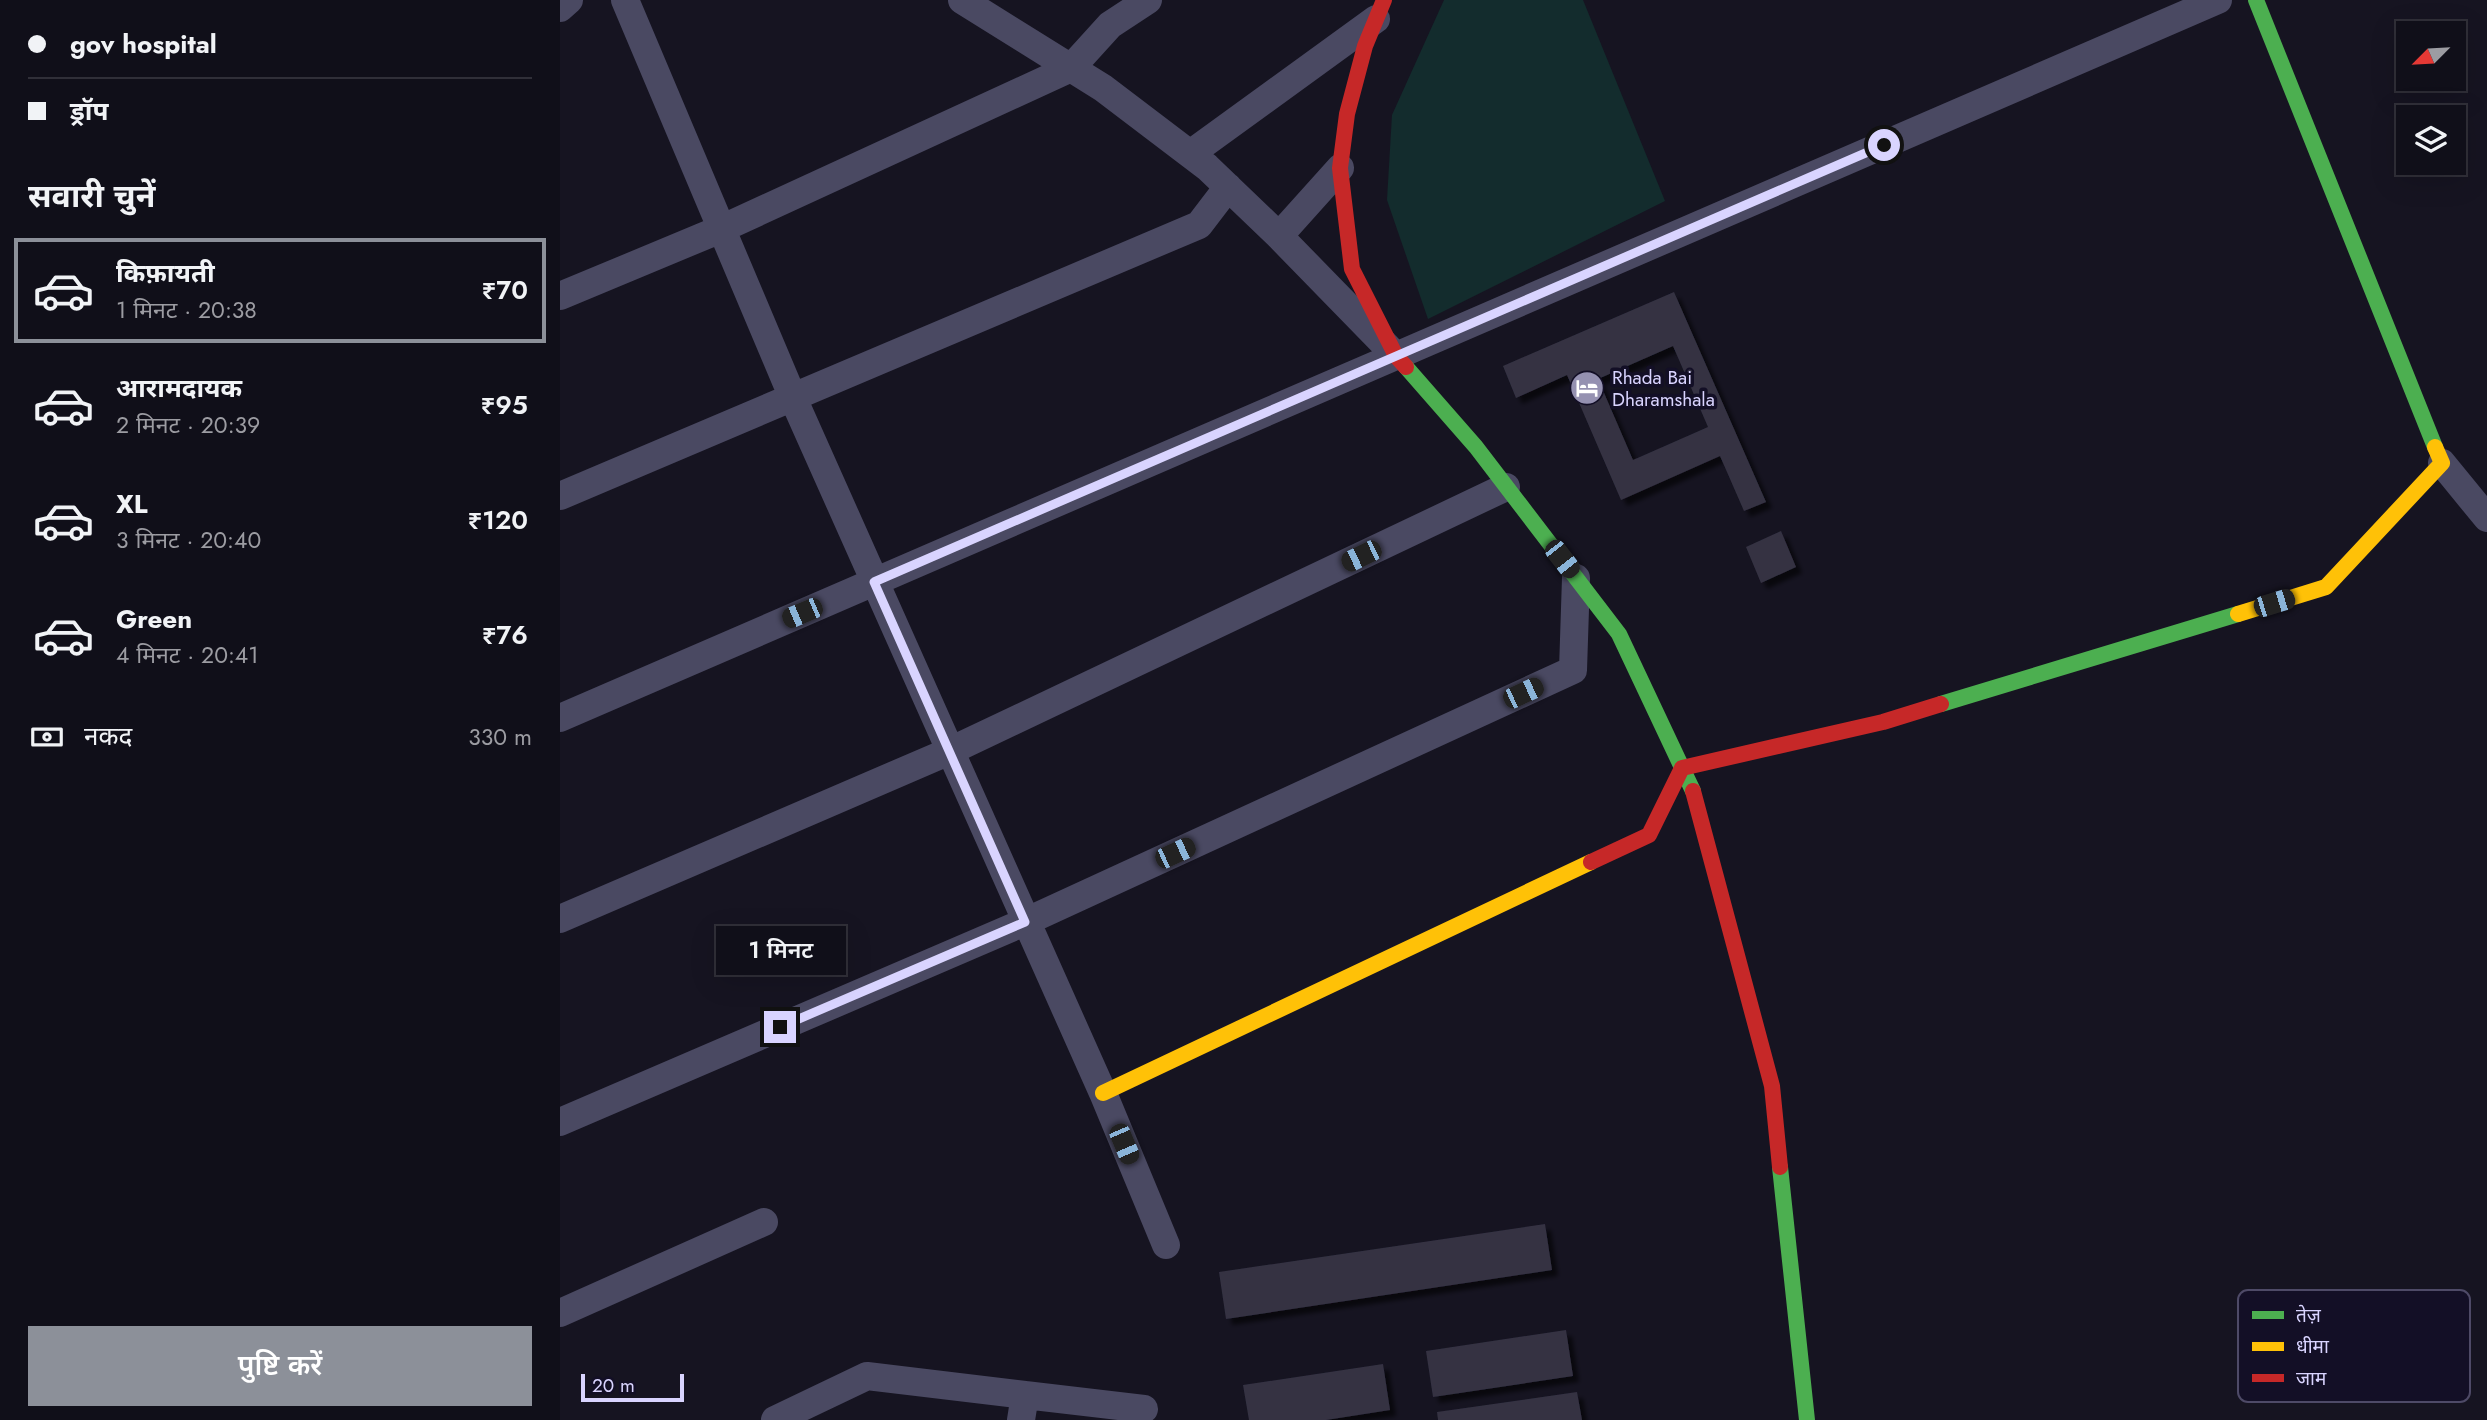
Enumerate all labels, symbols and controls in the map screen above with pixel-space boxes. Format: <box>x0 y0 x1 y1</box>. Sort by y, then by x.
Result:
north arrow <box>2396 21 2466 91</box>
map controls <box>2396 21 2466 175</box>
text: gov hospital <box>70 25 217 63</box>
text: ड्रॉप <box>70 92 108 130</box>
button: layers <box>2396 105 2466 175</box>
route start <box>1868 129 1900 161</box>
text: सवारी चुनें <box>28 173 155 219</box>
text: किफ़ायती <box>116 254 215 292</box>
icon: car <box>32 259 95 322</box>
text: ₹70 <box>482 271 528 309</box>
text: 1 मिनट · 20:38 <box>116 293 257 327</box>
place label: Rhada Bai Dharamshala <box>1612 364 1715 413</box>
text: आरामदायक <box>116 369 242 407</box>
hotel icon: Rhada Bai Dharamshala <box>1568 369 1606 407</box>
icon: car <box>32 374 95 437</box>
text: ₹95 <box>481 386 528 424</box>
text: 2 मिनट · 20:39 <box>116 408 260 442</box>
text: XL <box>116 485 148 523</box>
icon: car <box>32 489 95 552</box>
text: ₹120 <box>467 501 528 539</box>
text: 3 मिनट · 20:40 <box>116 523 261 557</box>
car <box>1541 536 1584 582</box>
car <box>1338 537 1385 575</box>
car <box>2251 587 2298 619</box>
car <box>779 595 826 631</box>
text: Green <box>116 600 192 638</box>
icon: car <box>32 604 95 667</box>
text: ₹76 <box>482 616 528 654</box>
text: 4 मिनट · 20:41 <box>116 638 259 672</box>
car <box>1500 675 1547 711</box>
text: नकद <box>84 717 132 755</box>
icon: cash <box>28 718 66 756</box>
text: 330 m <box>468 720 532 754</box>
car <box>1152 835 1199 871</box>
callout: 1 मिनट <box>715 926 845 974</box>
text: 1 मिनट <box>749 933 813 967</box>
route end <box>764 1011 796 1043</box>
car <box>1107 1121 1142 1167</box>
legend <box>2238 1290 2470 1402</box>
text: तेज़ <box>2296 1302 2322 1329</box>
button: पुष्टि करें <box>28 1326 532 1406</box>
text: धीमा <box>2296 1333 2330 1360</box>
text: जाम <box>2296 1365 2327 1392</box>
scale bar <box>581 1371 684 1403</box>
text: 20 m <box>592 1372 635 1399</box>

